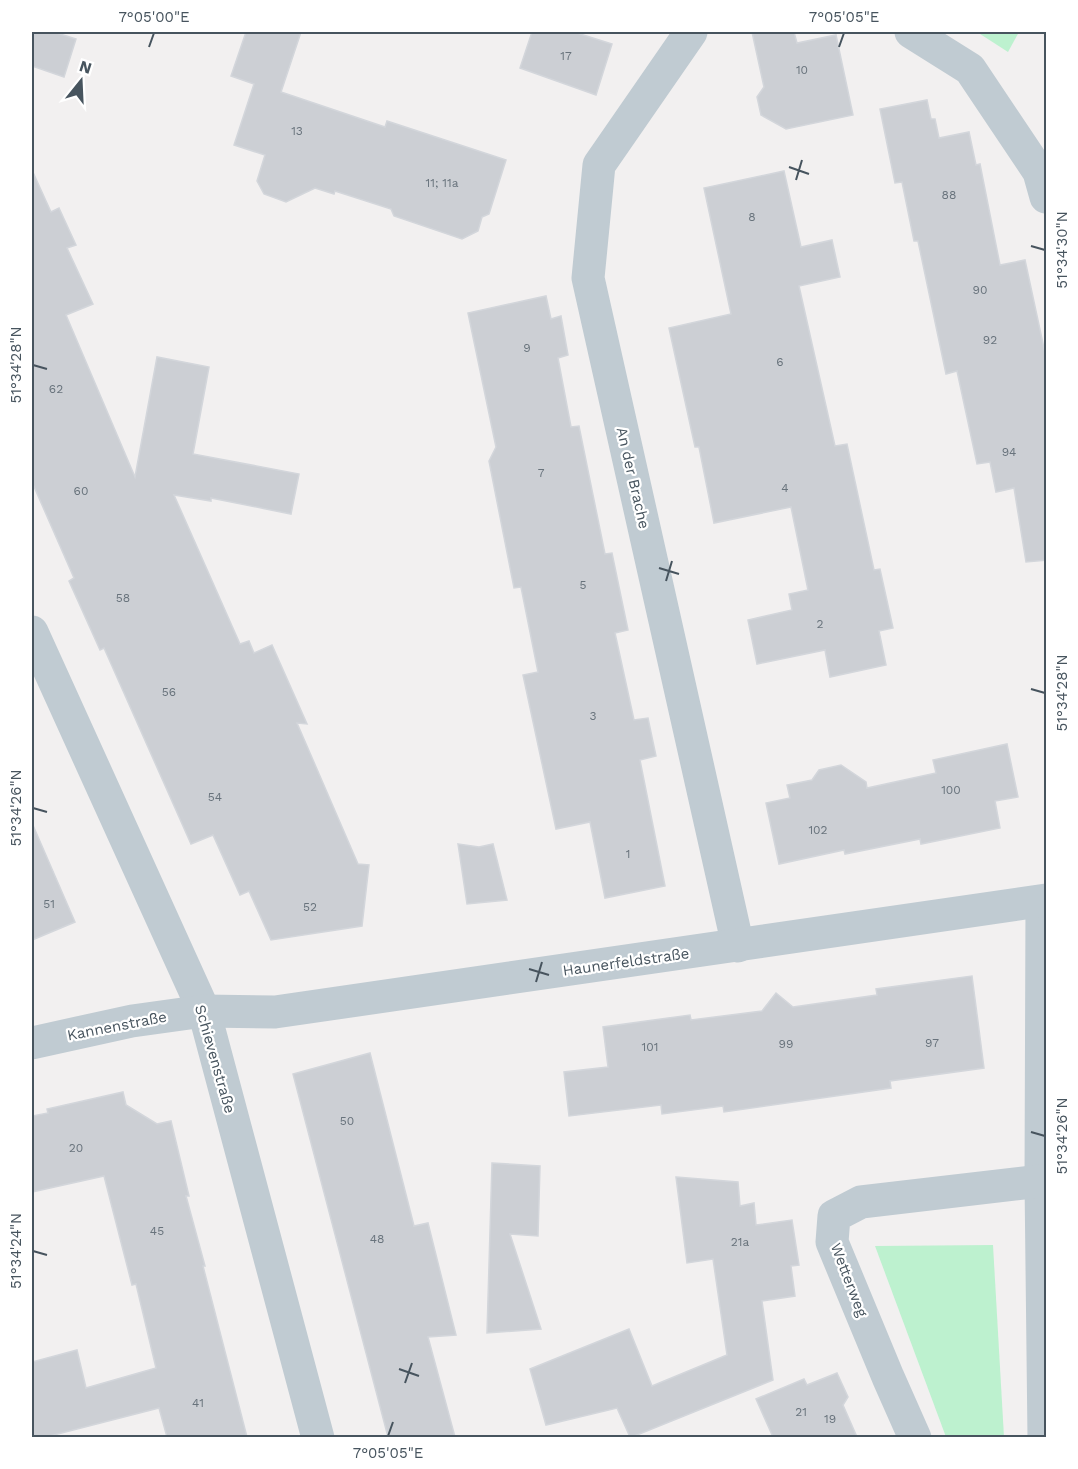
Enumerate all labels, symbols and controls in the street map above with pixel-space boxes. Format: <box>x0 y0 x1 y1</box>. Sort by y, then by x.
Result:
text: 7°05'00"E <box>118 8 190 26</box>
text: 7°05'05"E <box>809 8 879 26</box>
house number: 17 <box>560 49 572 63</box>
north arrow <box>51 51 111 111</box>
text: N <box>77 56 94 78</box>
house number: 10 <box>796 63 808 77</box>
house number: 13 <box>291 124 303 138</box>
house number: 11; 11a <box>426 176 459 190</box>
house number: 88 <box>942 188 956 202</box>
house number: 8 <box>748 210 756 224</box>
text: 51°34'30"N <box>1053 211 1071 289</box>
house number: 90 <box>973 283 987 297</box>
text: 51°34'28"N <box>7 326 25 404</box>
house number: 92 <box>983 333 997 347</box>
house number: 9 <box>523 341 531 355</box>
house number: 6 <box>776 355 784 369</box>
house number: 62 <box>49 382 63 396</box>
street label: An der Brache <box>613 425 653 531</box>
house number: 94 <box>1002 445 1016 459</box>
house number: 7 <box>538 466 545 480</box>
house number: 4 <box>781 481 789 495</box>
house number: 60 <box>74 484 88 498</box>
house number: 5 <box>580 578 587 592</box>
house number: 58 <box>116 591 130 605</box>
house number: 2 <box>817 617 824 631</box>
text: 51°34'28"N <box>1053 654 1071 732</box>
house number: 56 <box>162 685 176 699</box>
house number: 3 <box>590 709 597 723</box>
text: 51°34'26"N <box>7 769 25 847</box>
house number: 100 <box>941 783 961 797</box>
house number: 54 <box>208 790 222 804</box>
house number: 102 <box>808 823 828 837</box>
house number: 1 <box>626 847 630 861</box>
house number: 51 <box>43 897 55 911</box>
house number: 52 <box>303 900 317 914</box>
street label: Haunerfeldstraße <box>562 944 690 980</box>
street label: Schievenstraße <box>191 1003 239 1115</box>
street label: Kannenstraße <box>66 1008 168 1044</box>
house number: 97 <box>925 1036 939 1050</box>
house number: 99 <box>779 1037 793 1051</box>
house number: 101 <box>642 1040 658 1054</box>
text: 51°34'26"N <box>1053 1097 1071 1175</box>
house number: 50 <box>340 1114 354 1128</box>
house number: 20 <box>69 1141 83 1155</box>
text: 51°34'24"N <box>7 1213 25 1289</box>
house number: 45 <box>150 1224 164 1238</box>
house number: 48 <box>370 1232 384 1246</box>
house number: 21a <box>731 1235 749 1249</box>
street label: Wetterweg <box>827 1241 871 1319</box>
house number: 41 <box>192 1396 204 1410</box>
house number: 21 <box>795 1405 807 1419</box>
house number: 19 <box>824 1412 836 1426</box>
text: 7°05'05"E <box>353 1444 423 1462</box>

